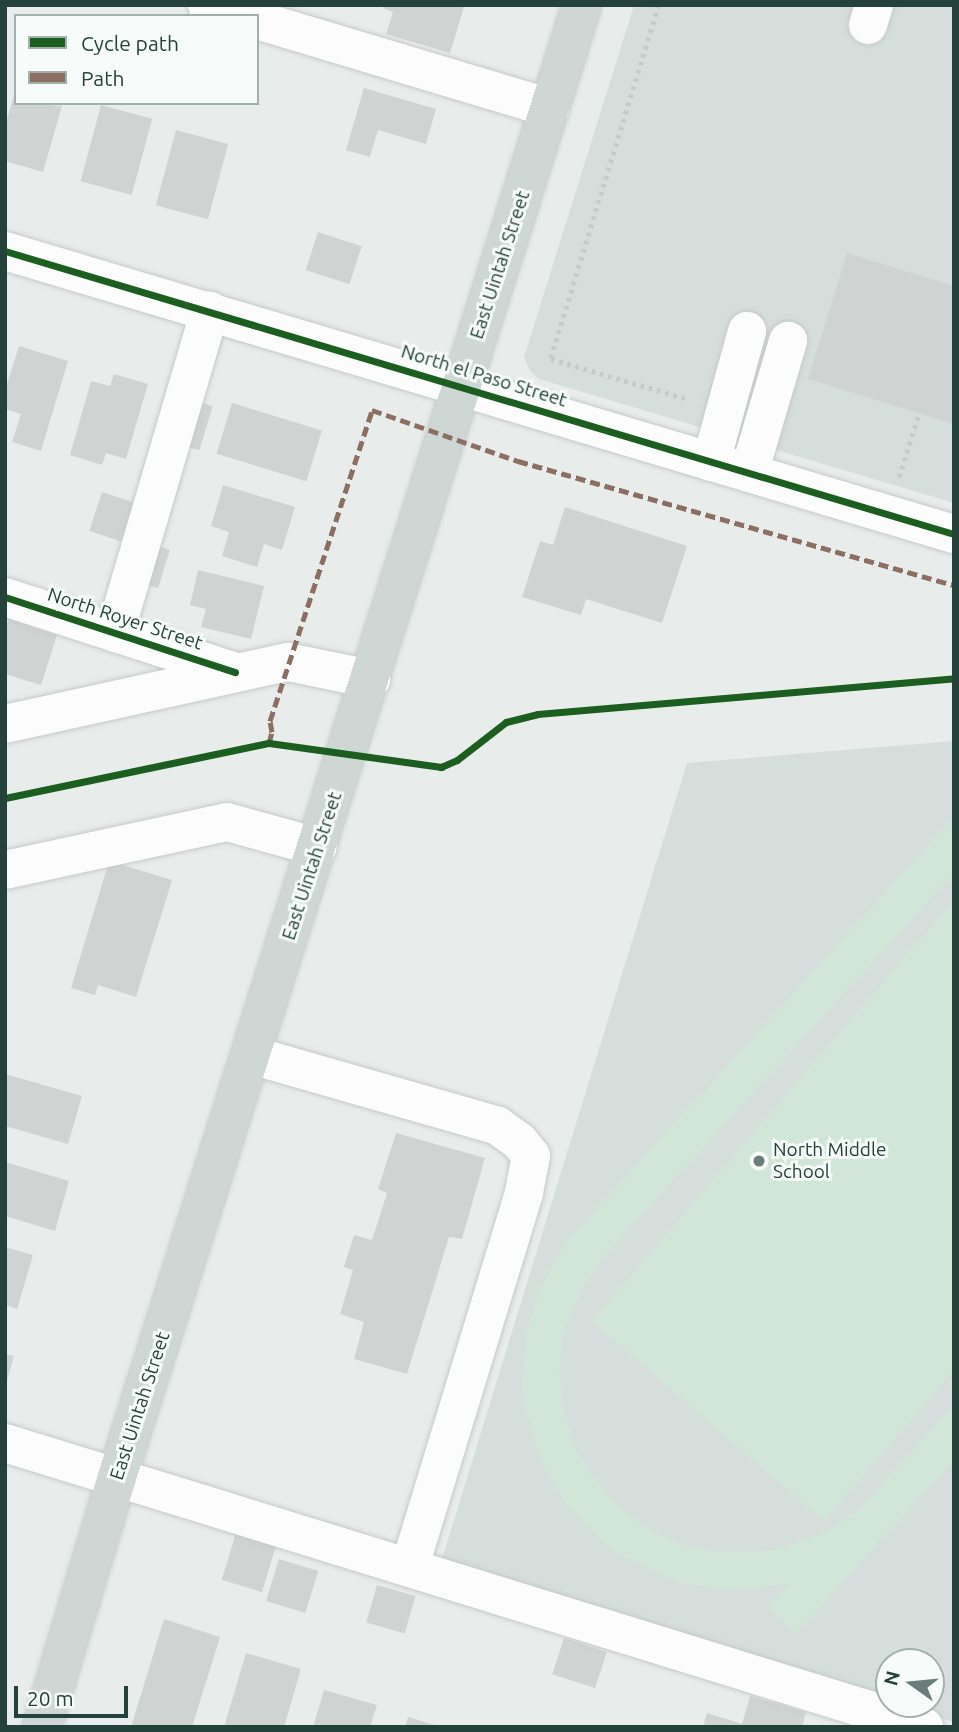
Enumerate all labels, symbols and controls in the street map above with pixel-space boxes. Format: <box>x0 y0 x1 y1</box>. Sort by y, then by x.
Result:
legend <box>14 14 259 105</box>
text: Cycle path <box>81 31 179 55</box>
text: Path <box>81 66 124 90</box>
street label: East Uintah Street <box>465 188 535 342</box>
street label: North el Paso Street <box>398 340 570 412</box>
street label: North Royer Street <box>45 583 205 655</box>
street label: East Uintah Street <box>277 789 347 943</box>
place label: North Middle School <box>773 1139 886 1183</box>
marker: North Middle School <box>751 1153 767 1169</box>
street label: East Uintah Street <box>105 1329 175 1483</box>
north arrow <box>875 1648 945 1718</box>
text: N <box>879 1668 904 1688</box>
scale bar <box>18 1672 131 1716</box>
text: 20 m <box>27 1686 74 1710</box>

